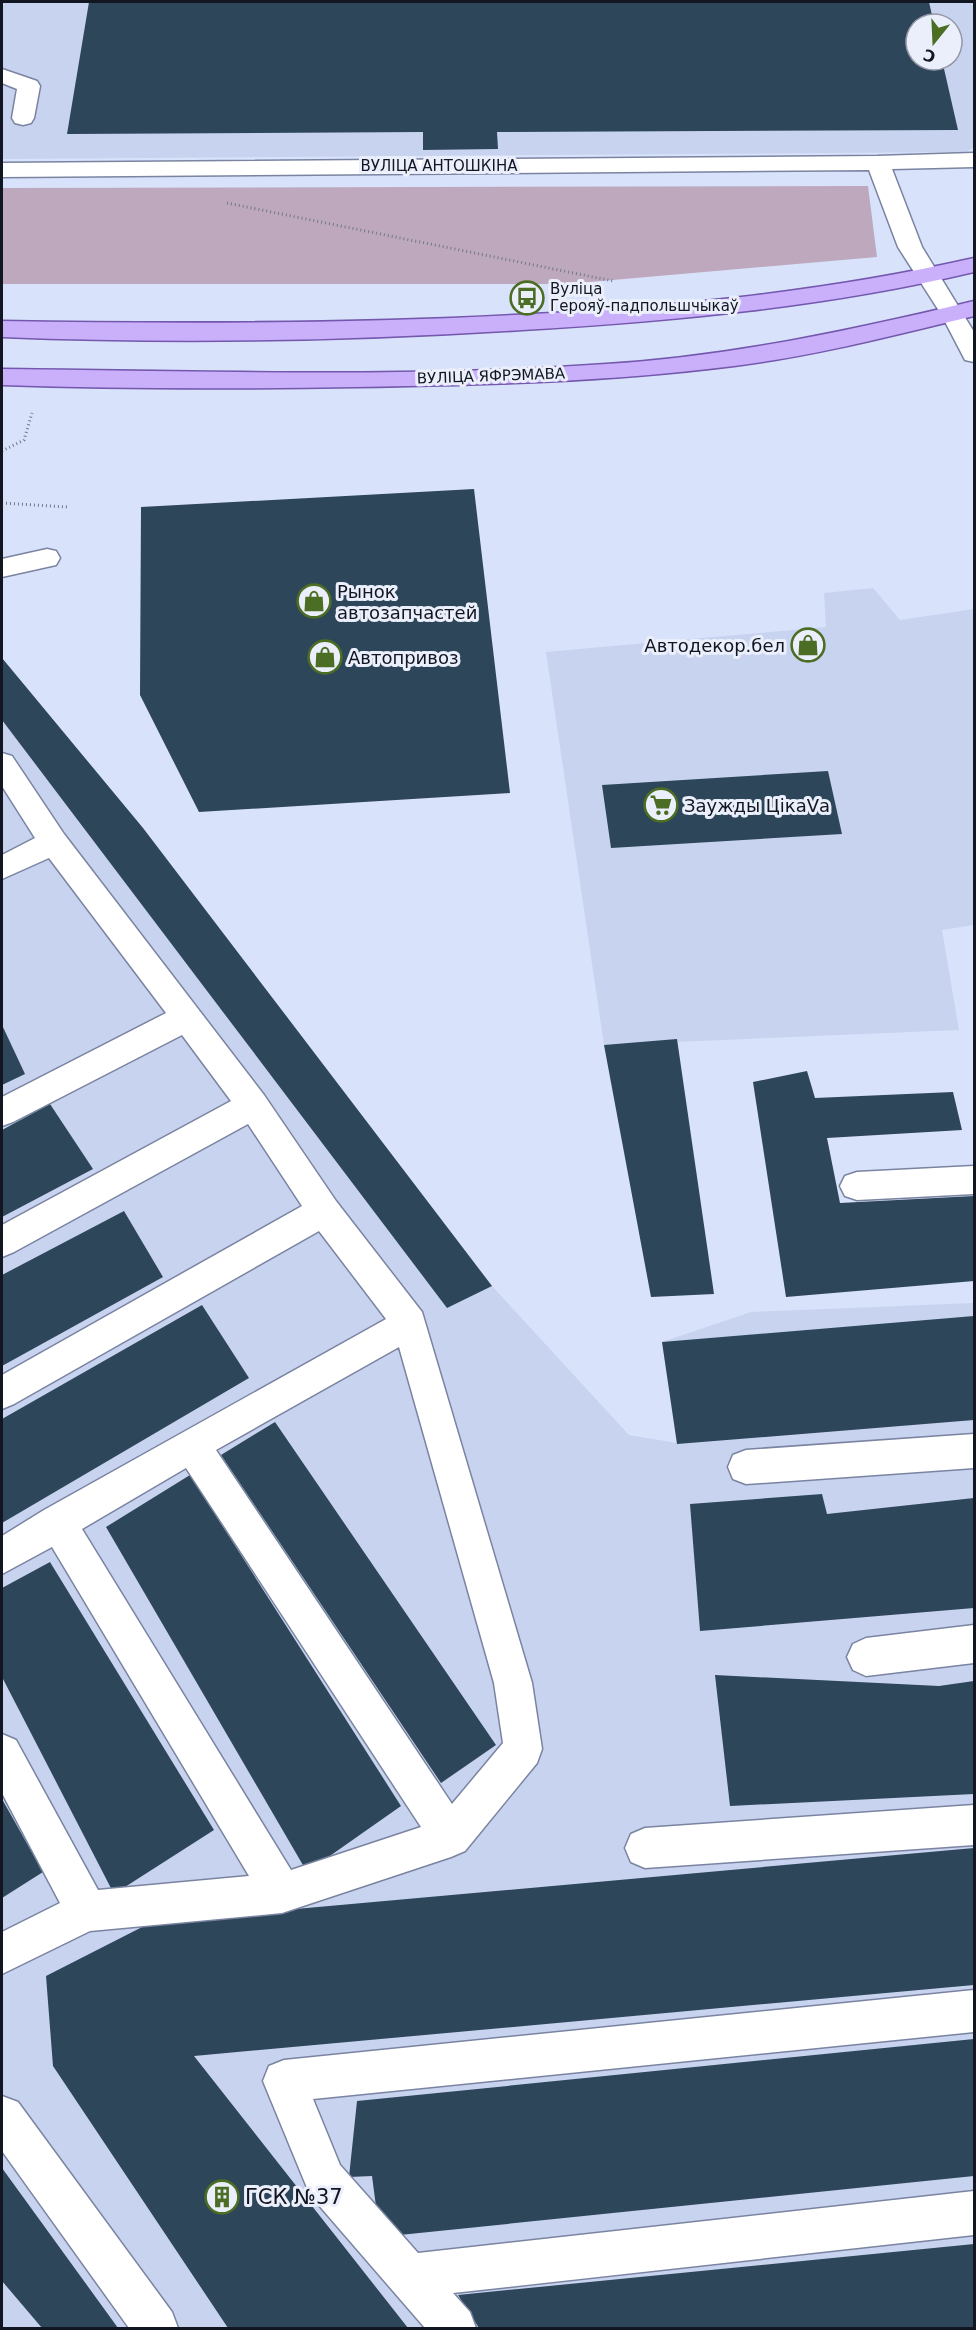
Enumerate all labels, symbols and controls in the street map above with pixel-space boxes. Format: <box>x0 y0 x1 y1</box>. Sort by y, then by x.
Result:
north arrow <box>904 12 964 72</box>
text: С <box>921 45 938 67</box>
street label: ВУЛІЦА АНТОШКІНА <box>361 157 518 175</box>
bus stop icon: Вуліца Герояў-падпольшчыкаў <box>509 280 545 316</box>
place label: Вуліца Герояў-падпольшчыкаў <box>550 280 739 315</box>
street label: ВУЛІЦА ЯФРЭМАВА <box>417 364 566 388</box>
place label: Рынок автозапчастей <box>337 581 477 623</box>
shop icon: Рынок автозапчастей <box>296 583 332 619</box>
shop icon: Автодекор.бел <box>790 627 826 663</box>
place label: Автодекор.бел <box>644 635 785 656</box>
shop icon: Автопривоз <box>307 639 343 675</box>
place label: Автопривоз <box>348 647 459 668</box>
supermarket icon: Заужды ЦікаVа <box>643 787 679 823</box>
place label: Заужды ЦікаVа <box>684 795 830 816</box>
building icon: ГСК №37 <box>204 2179 240 2215</box>
place label: ГСК №37 <box>245 2185 343 2209</box>

